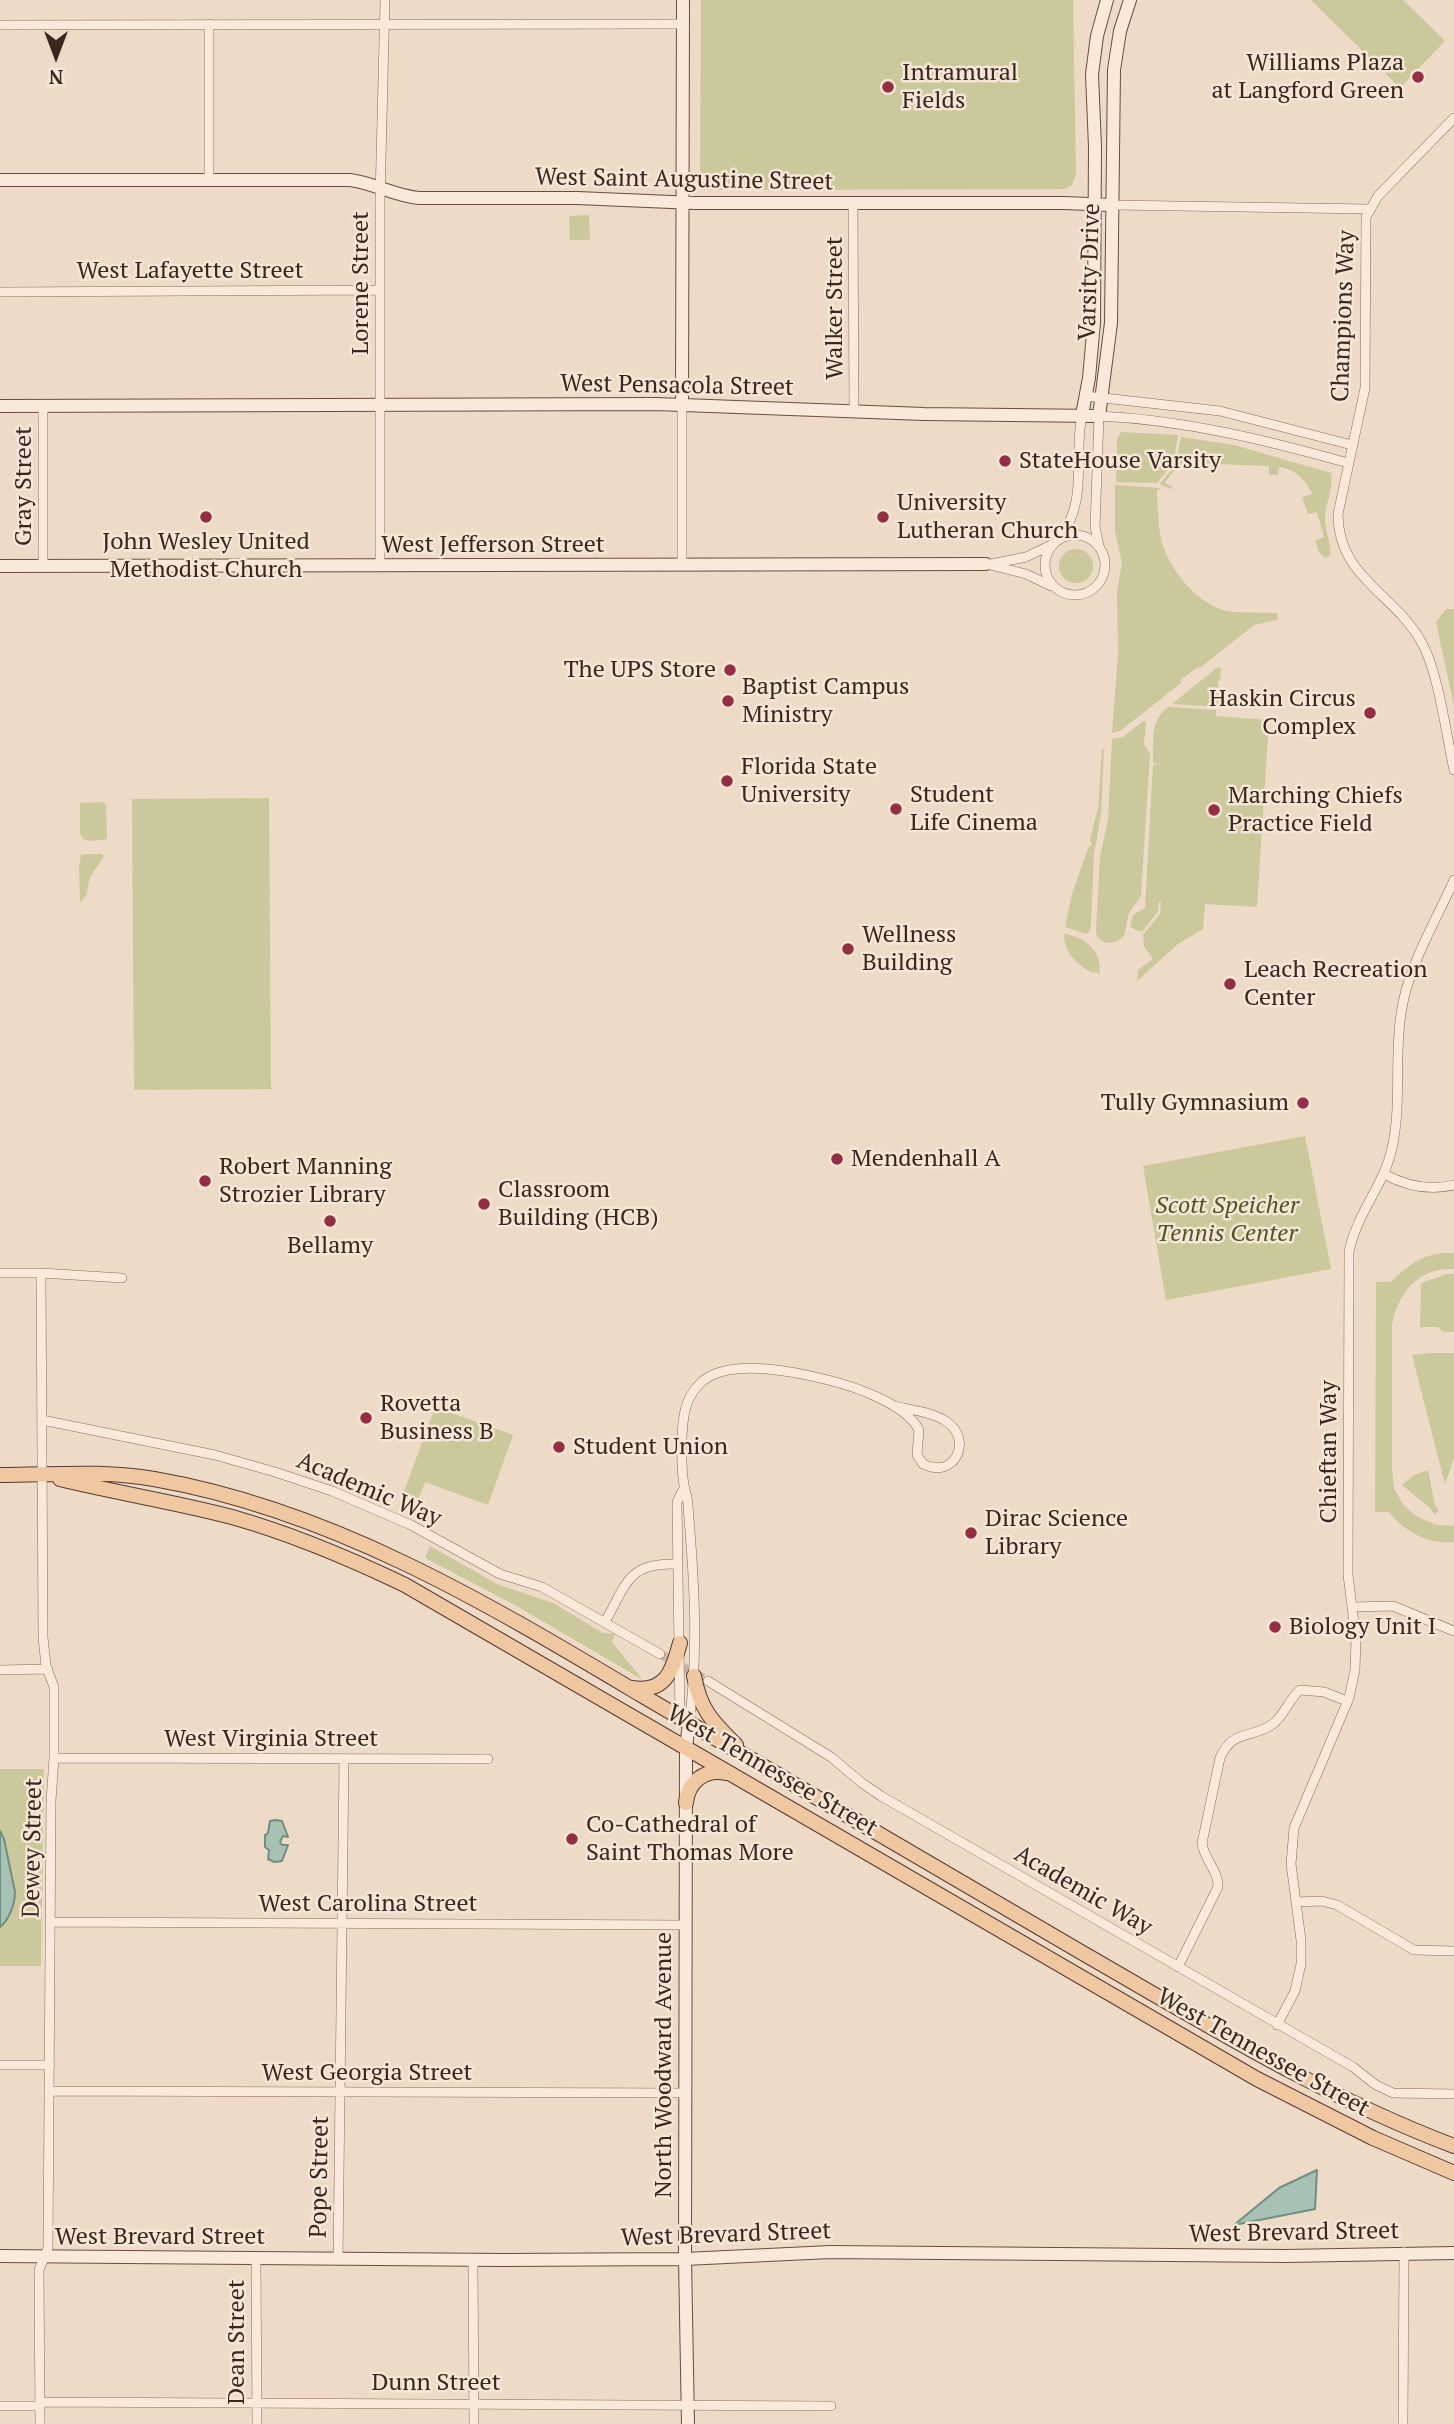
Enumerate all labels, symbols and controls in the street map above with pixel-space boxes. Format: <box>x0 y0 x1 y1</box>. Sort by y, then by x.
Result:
north arrow <box>21 21 91 91</box>
place label: Williams Plaza at Langford Green <box>1211 49 1404 105</box>
place label: Intramural Fields <box>902 59 1018 115</box>
text: N <box>49 65 63 90</box>
marker: Williams Plaza at Langford Green <box>1410 69 1426 85</box>
marker: Intramural Fields <box>880 79 896 95</box>
street label: West Saint Augustine Street <box>535 163 833 197</box>
street label: Varsity Drive <box>1073 203 1107 341</box>
street label: Lorene Street <box>347 211 375 355</box>
street label: Champions Way <box>1327 230 1361 402</box>
street label: Walker Street <box>821 236 849 380</box>
street label: West Lafayette Street <box>76 257 304 285</box>
street label: West Pensacola Street <box>560 370 794 402</box>
street label: Gray Street <box>10 426 38 546</box>
place label: StateHouse Varsity <box>1019 447 1221 475</box>
marker: StateHouse Varsity <box>997 453 1013 469</box>
place label: University Lutheran Church <box>897 489 1078 545</box>
marker: John Wesley United Methodist Church <box>198 509 214 525</box>
marker: University Lutheran Church <box>875 509 891 525</box>
place label: John Wesley United Methodist Church <box>102 528 310 584</box>
street label: West Jefferson Street <box>381 531 605 559</box>
place label: The UPS Store <box>564 656 716 684</box>
marker: The UPS Store <box>722 662 738 678</box>
place label: Baptist Campus Ministry <box>742 673 909 729</box>
place label: Haskin Circus Complex <box>1209 685 1356 741</box>
marker: Baptist Campus Ministry <box>720 693 736 709</box>
marker: Haskin Circus Complex <box>1362 705 1378 721</box>
place label: Florida State University <box>741 753 877 809</box>
marker: Florida State University <box>719 773 735 789</box>
place label: Student Life Cinema <box>910 781 1038 837</box>
place label: Marching Chiefs Practice Field <box>1228 782 1403 838</box>
marker: Student Life Cinema <box>888 801 904 817</box>
marker: Marching Chiefs Practice Field <box>1206 802 1222 818</box>
place label: Wellness Building <box>862 921 956 977</box>
marker: Wellness Building <box>840 941 856 957</box>
place label: Leach Recreation Center <box>1244 956 1428 1012</box>
marker: Leach Recreation Center <box>1222 976 1238 992</box>
place label: Tully Gymnasium <box>1101 1089 1289 1117</box>
marker: Tully Gymnasium <box>1295 1095 1311 1111</box>
place label: Mendenhall A <box>851 1145 1001 1173</box>
marker: Mendenhall A <box>829 1151 845 1167</box>
place label: Robert Manning Strozier Library <box>219 1153 392 1209</box>
marker: Robert Manning Strozier Library <box>197 1173 213 1189</box>
place label: Classroom Building (HCB) <box>498 1176 658 1232</box>
park label: Scott Speicher Tennis Center <box>1155 1192 1299 1248</box>
marker: Classroom Building (HCB) <box>476 1196 492 1212</box>
marker: Bellamy <box>322 1213 338 1229</box>
place label: Bellamy <box>287 1232 373 1260</box>
street label: Chieftan Way <box>1315 1381 1343 1523</box>
place label: Rovetta Business B <box>380 1390 494 1446</box>
marker: Rovetta Business B <box>358 1410 374 1426</box>
place label: Student Union <box>573 1433 728 1461</box>
marker: Student Union <box>551 1439 567 1455</box>
street label: Academic Way <box>292 1447 446 1533</box>
place label: Dirac Science Library <box>985 1505 1128 1561</box>
marker: Dirac Science Library <box>963 1525 979 1541</box>
place label: Biology Unit I <box>1289 1613 1436 1641</box>
marker: Biology Unit I <box>1267 1619 1283 1635</box>
street label: West Tennessee Street <box>661 1699 883 1843</box>
street label: West Virginia Street <box>164 1725 378 1753</box>
street label: Dewey Street <box>17 1778 49 1918</box>
place label: Co-Cathedral of Saint Thomas More <box>586 1811 794 1867</box>
marker: Co-Cathedral of Saint Thomas More <box>564 1831 580 1847</box>
street label: Academic Way <box>1009 1840 1157 1942</box>
street label: West Carolina Street <box>259 1890 477 1918</box>
street label: North Woodward Avenue <box>650 1932 678 2198</box>
street label: West Tennessee Street <box>1152 1983 1374 2123</box>
street label: West Georgia Street <box>262 2059 472 2087</box>
street label: Pope Street <box>305 2116 335 2238</box>
street label: West Brevard Street <box>620 2217 832 2253</box>
street label: West Brevard Street <box>1189 2217 1399 2249</box>
street label: West Brevard Street <box>55 2223 265 2251</box>
street label: Dean Street <box>223 2279 251 2405</box>
street label: Dunn Street <box>371 2369 501 2397</box>

